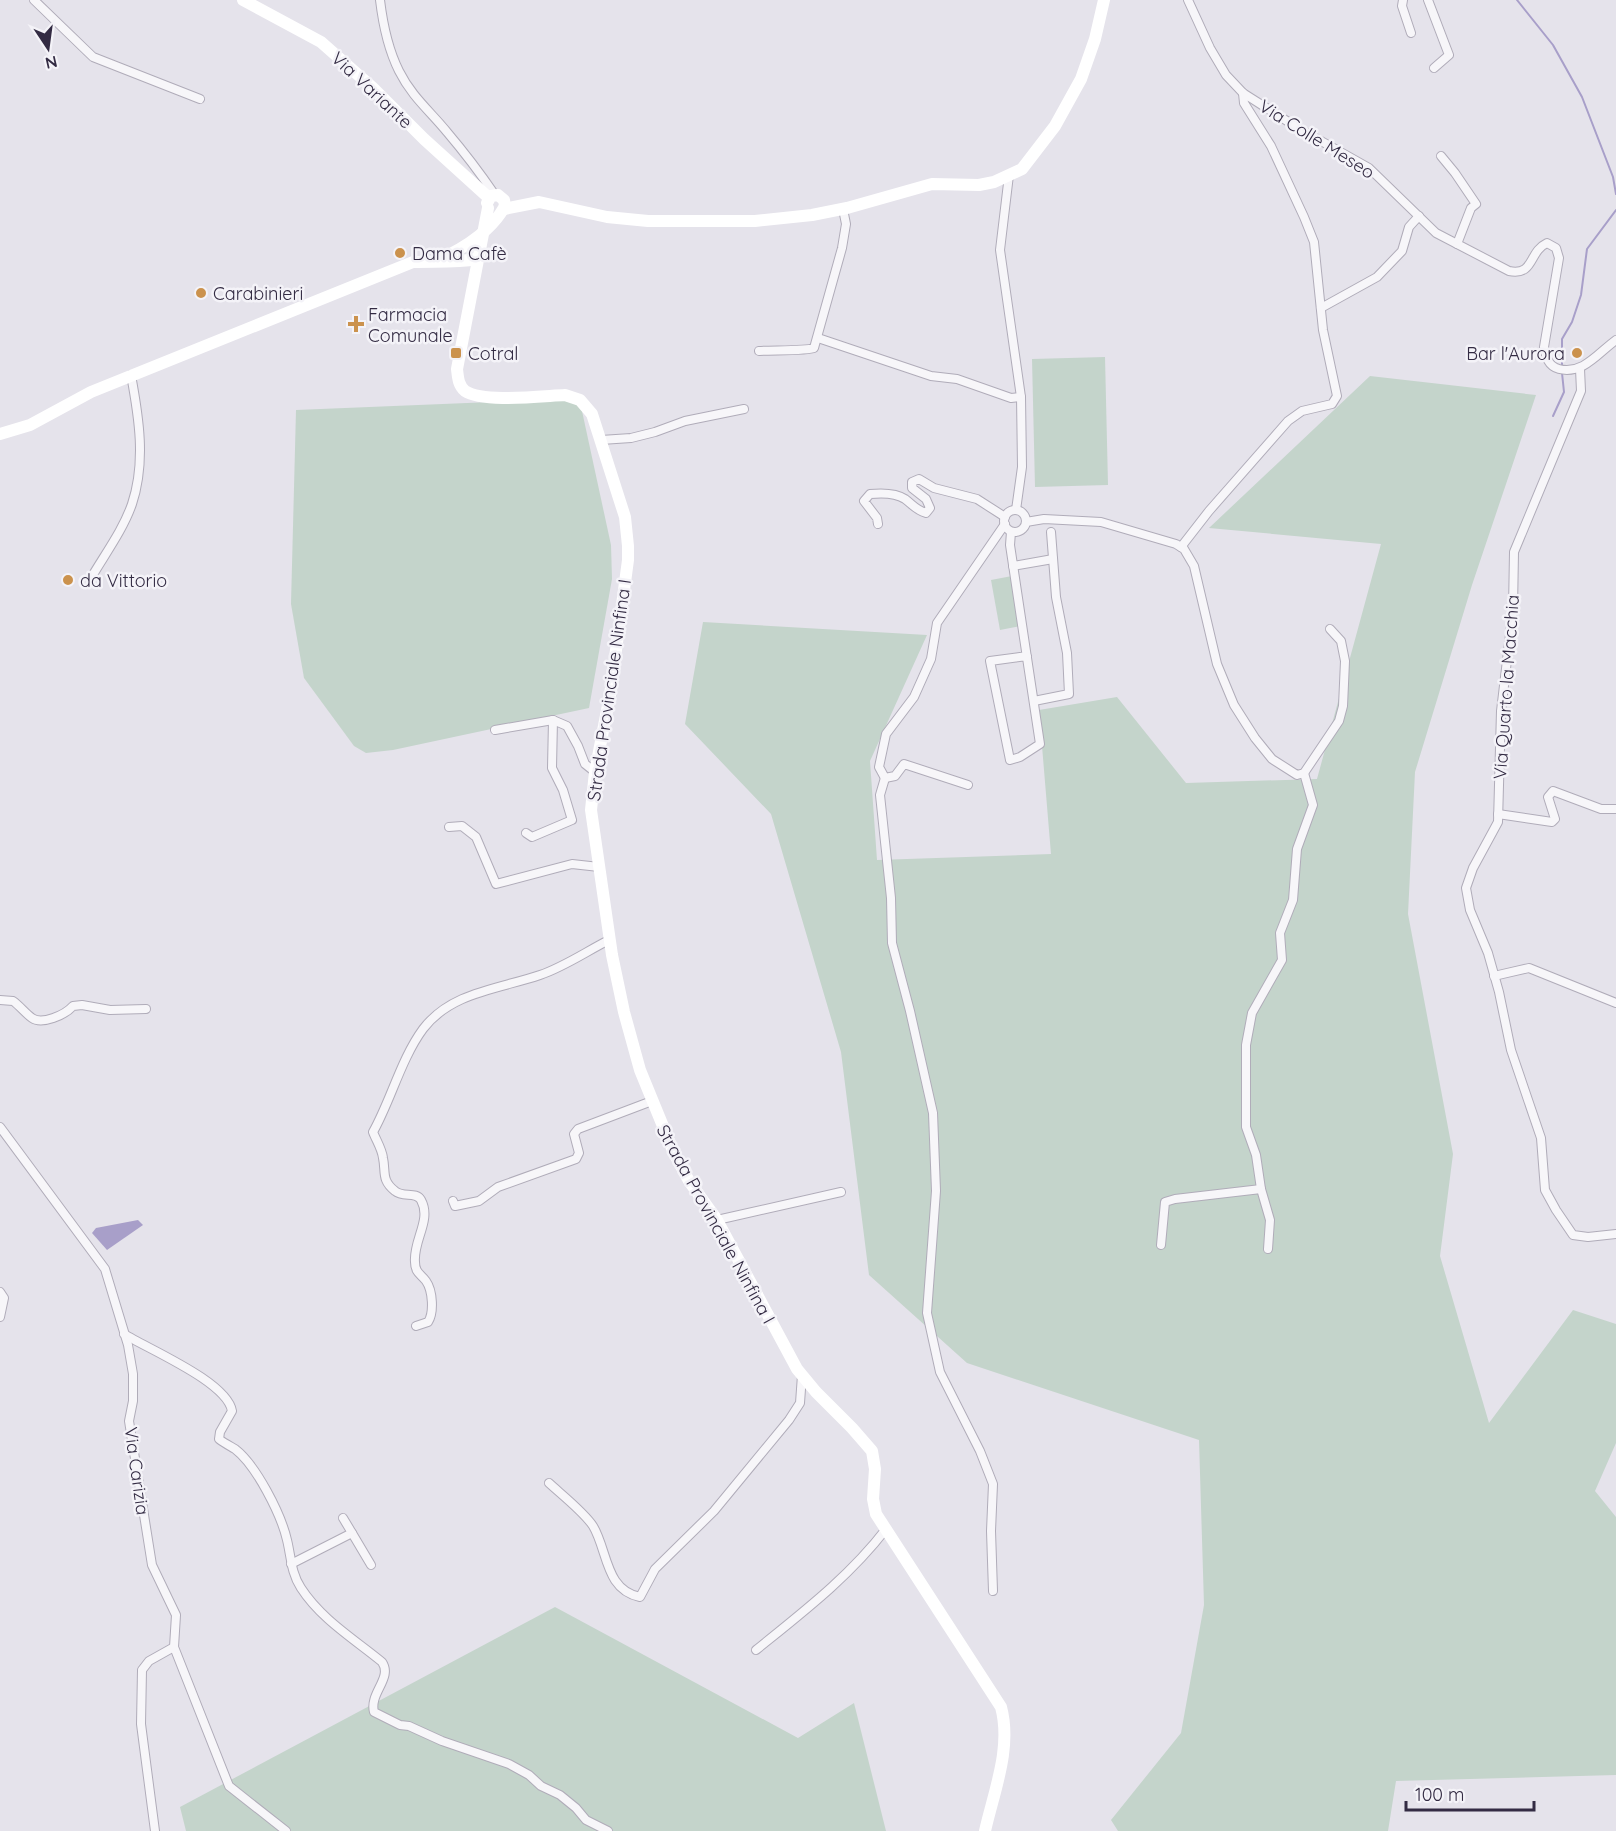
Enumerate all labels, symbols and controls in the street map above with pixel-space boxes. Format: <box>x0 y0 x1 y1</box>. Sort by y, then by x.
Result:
north arrow <box>18 18 78 78</box>
street label: Via Variante <box>327 47 417 133</box>
text: N <box>43 52 59 74</box>
street label: Via Colle Meseo <box>1255 94 1379 184</box>
place label: Dama Cafè <box>412 242 507 265</box>
marker: Dama Cafè <box>393 246 407 260</box>
place label: Carabinieri <box>213 282 303 305</box>
marker: Carabinieri <box>194 286 208 300</box>
place label: Farmacia Comunale <box>368 303 453 347</box>
marker: Farmacia Comunale <box>349 317 363 331</box>
place label: Cotral <box>468 342 519 365</box>
place label: Bar l'Aurora <box>1466 342 1565 365</box>
marker: Cotral <box>449 346 463 360</box>
marker: Bar l'Aurora <box>1570 346 1584 360</box>
place label: da Vittorio <box>80 569 167 592</box>
marker: da Vittorio <box>61 573 75 587</box>
street label: Strada Provinciale Ninfina I <box>582 578 636 802</box>
street label: Via Quarto la Macchia <box>1488 594 1524 780</box>
street label: Strada Provinciale Ninfina I <box>652 1121 780 1327</box>
street label: Via Carizia <box>119 1426 155 1516</box>
scale bar <box>1406 1774 1534 1812</box>
text: 100 m <box>1415 1783 1464 1806</box>

